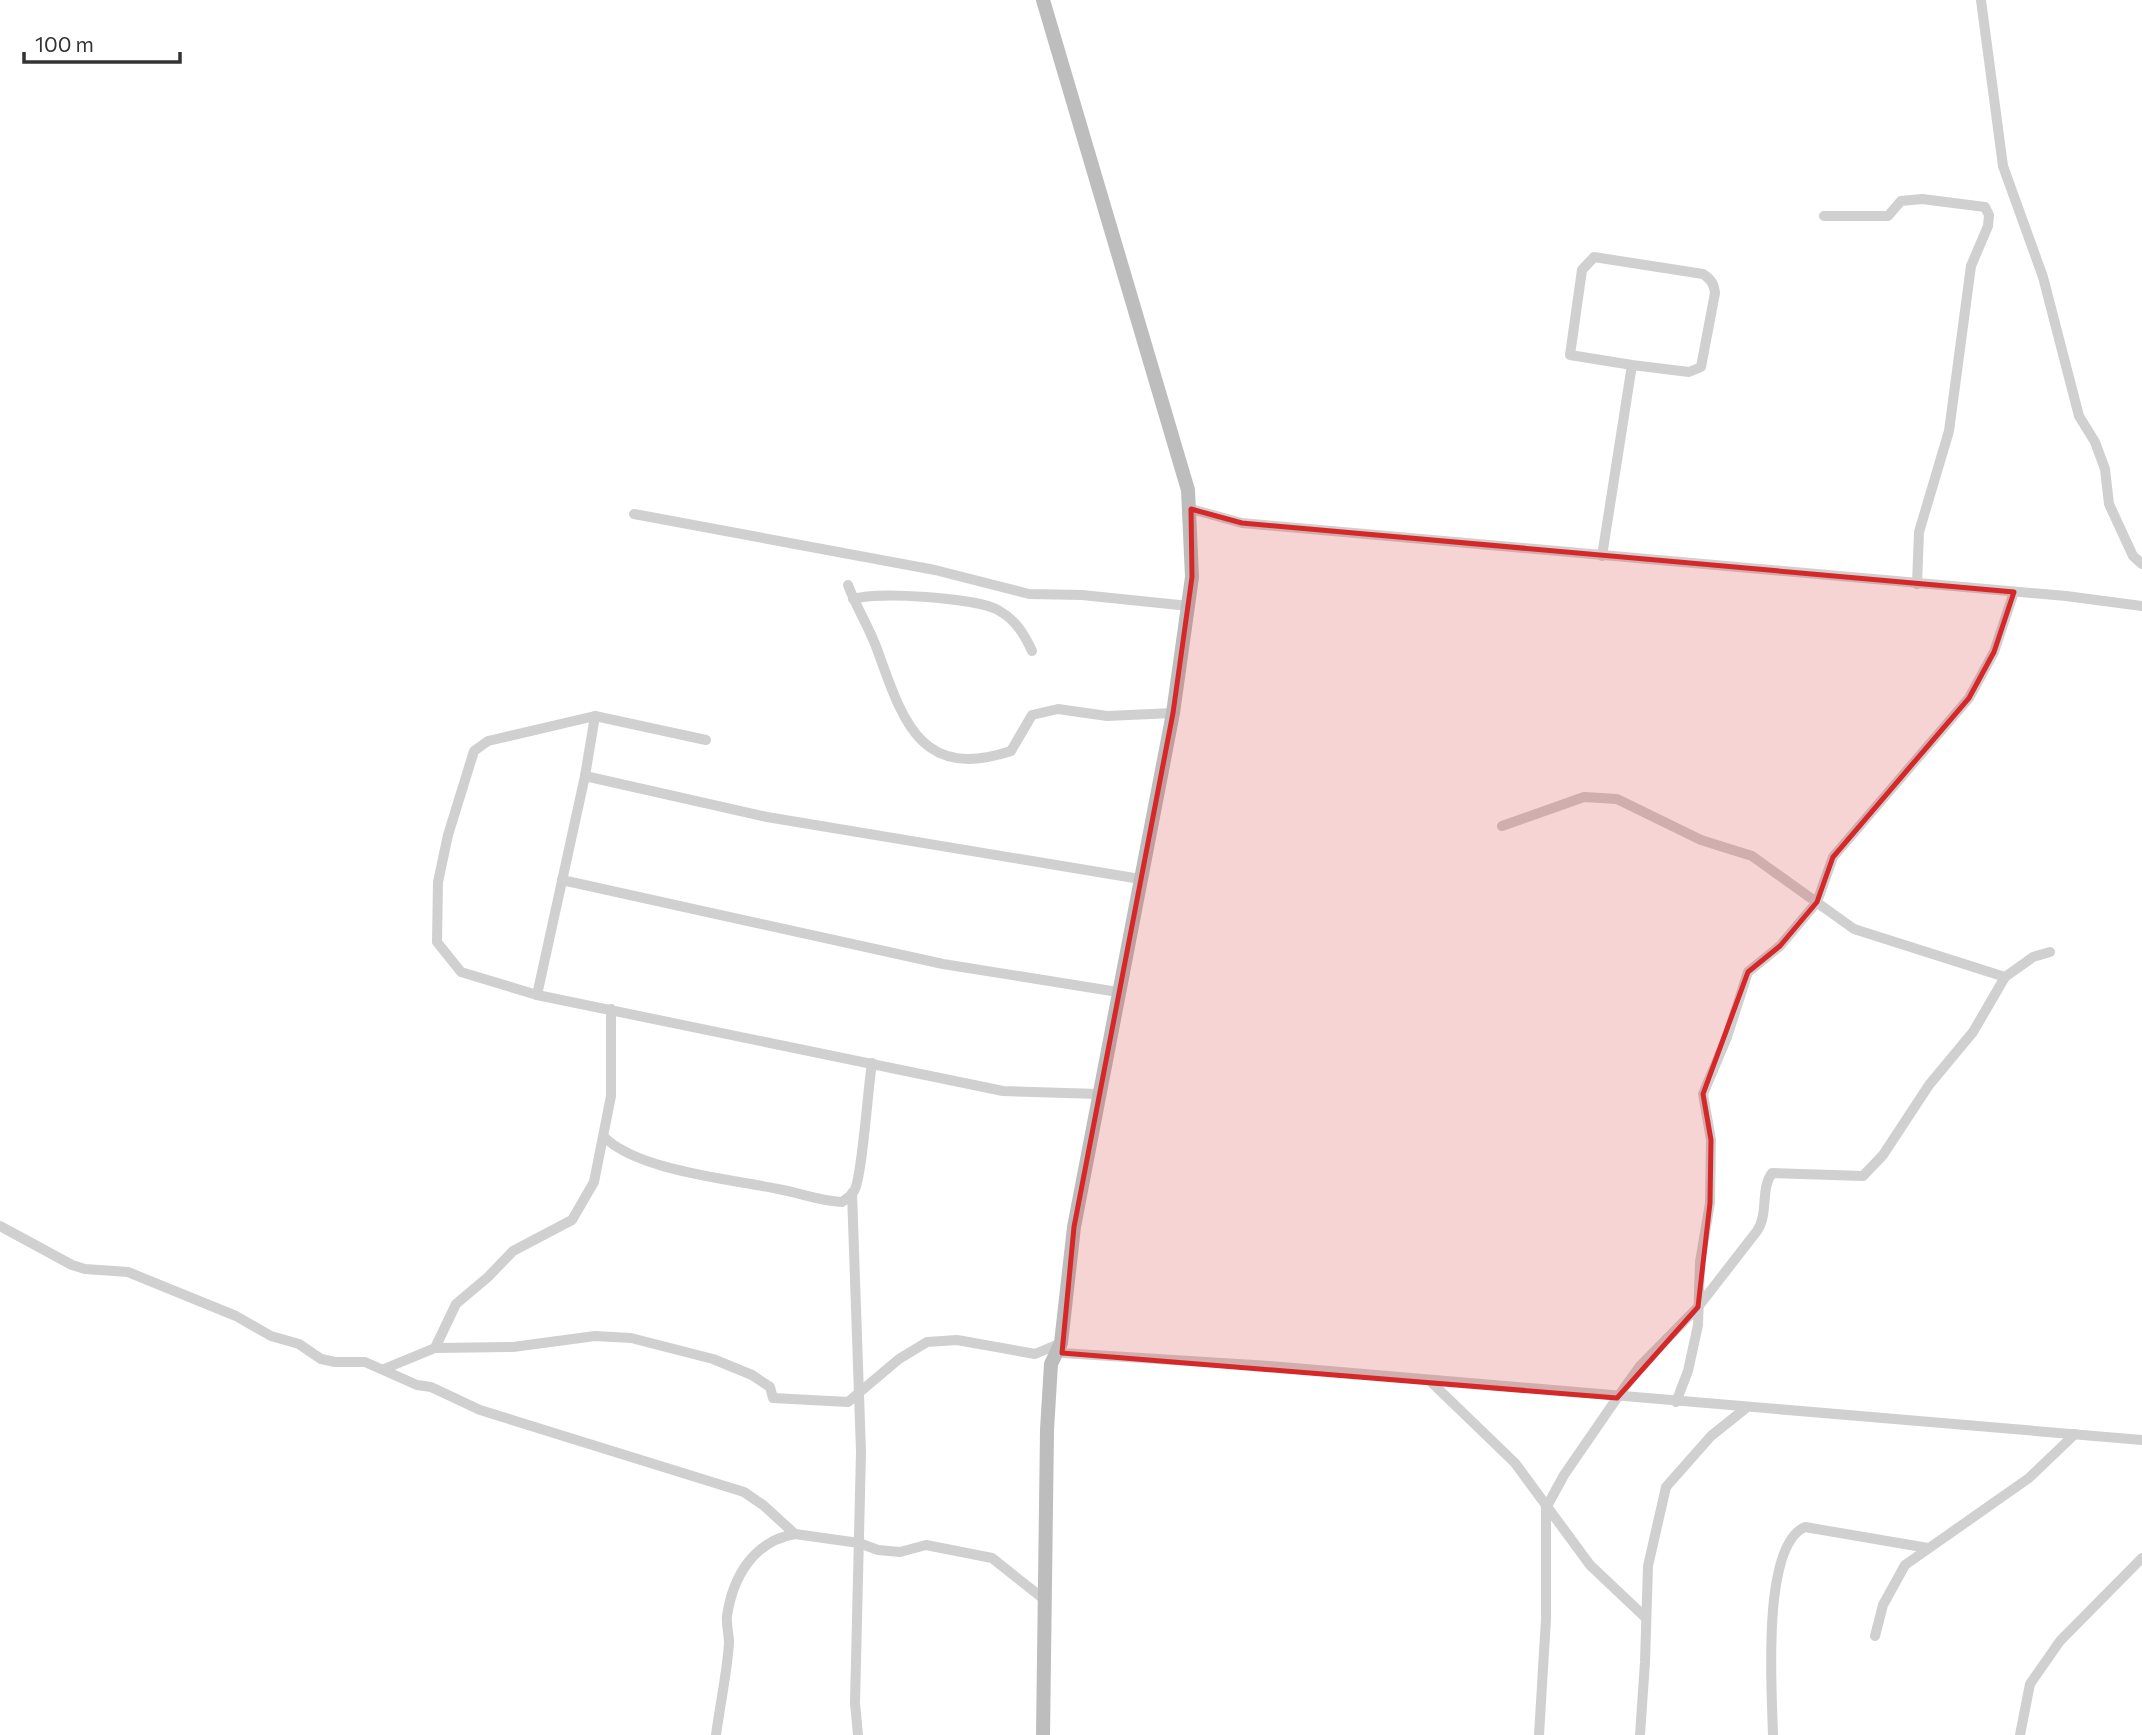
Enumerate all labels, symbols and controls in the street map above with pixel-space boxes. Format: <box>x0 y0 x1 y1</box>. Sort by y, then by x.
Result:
scale bar <box>24 21 180 65</box>
text: 100 m <box>35 31 94 56</box>

